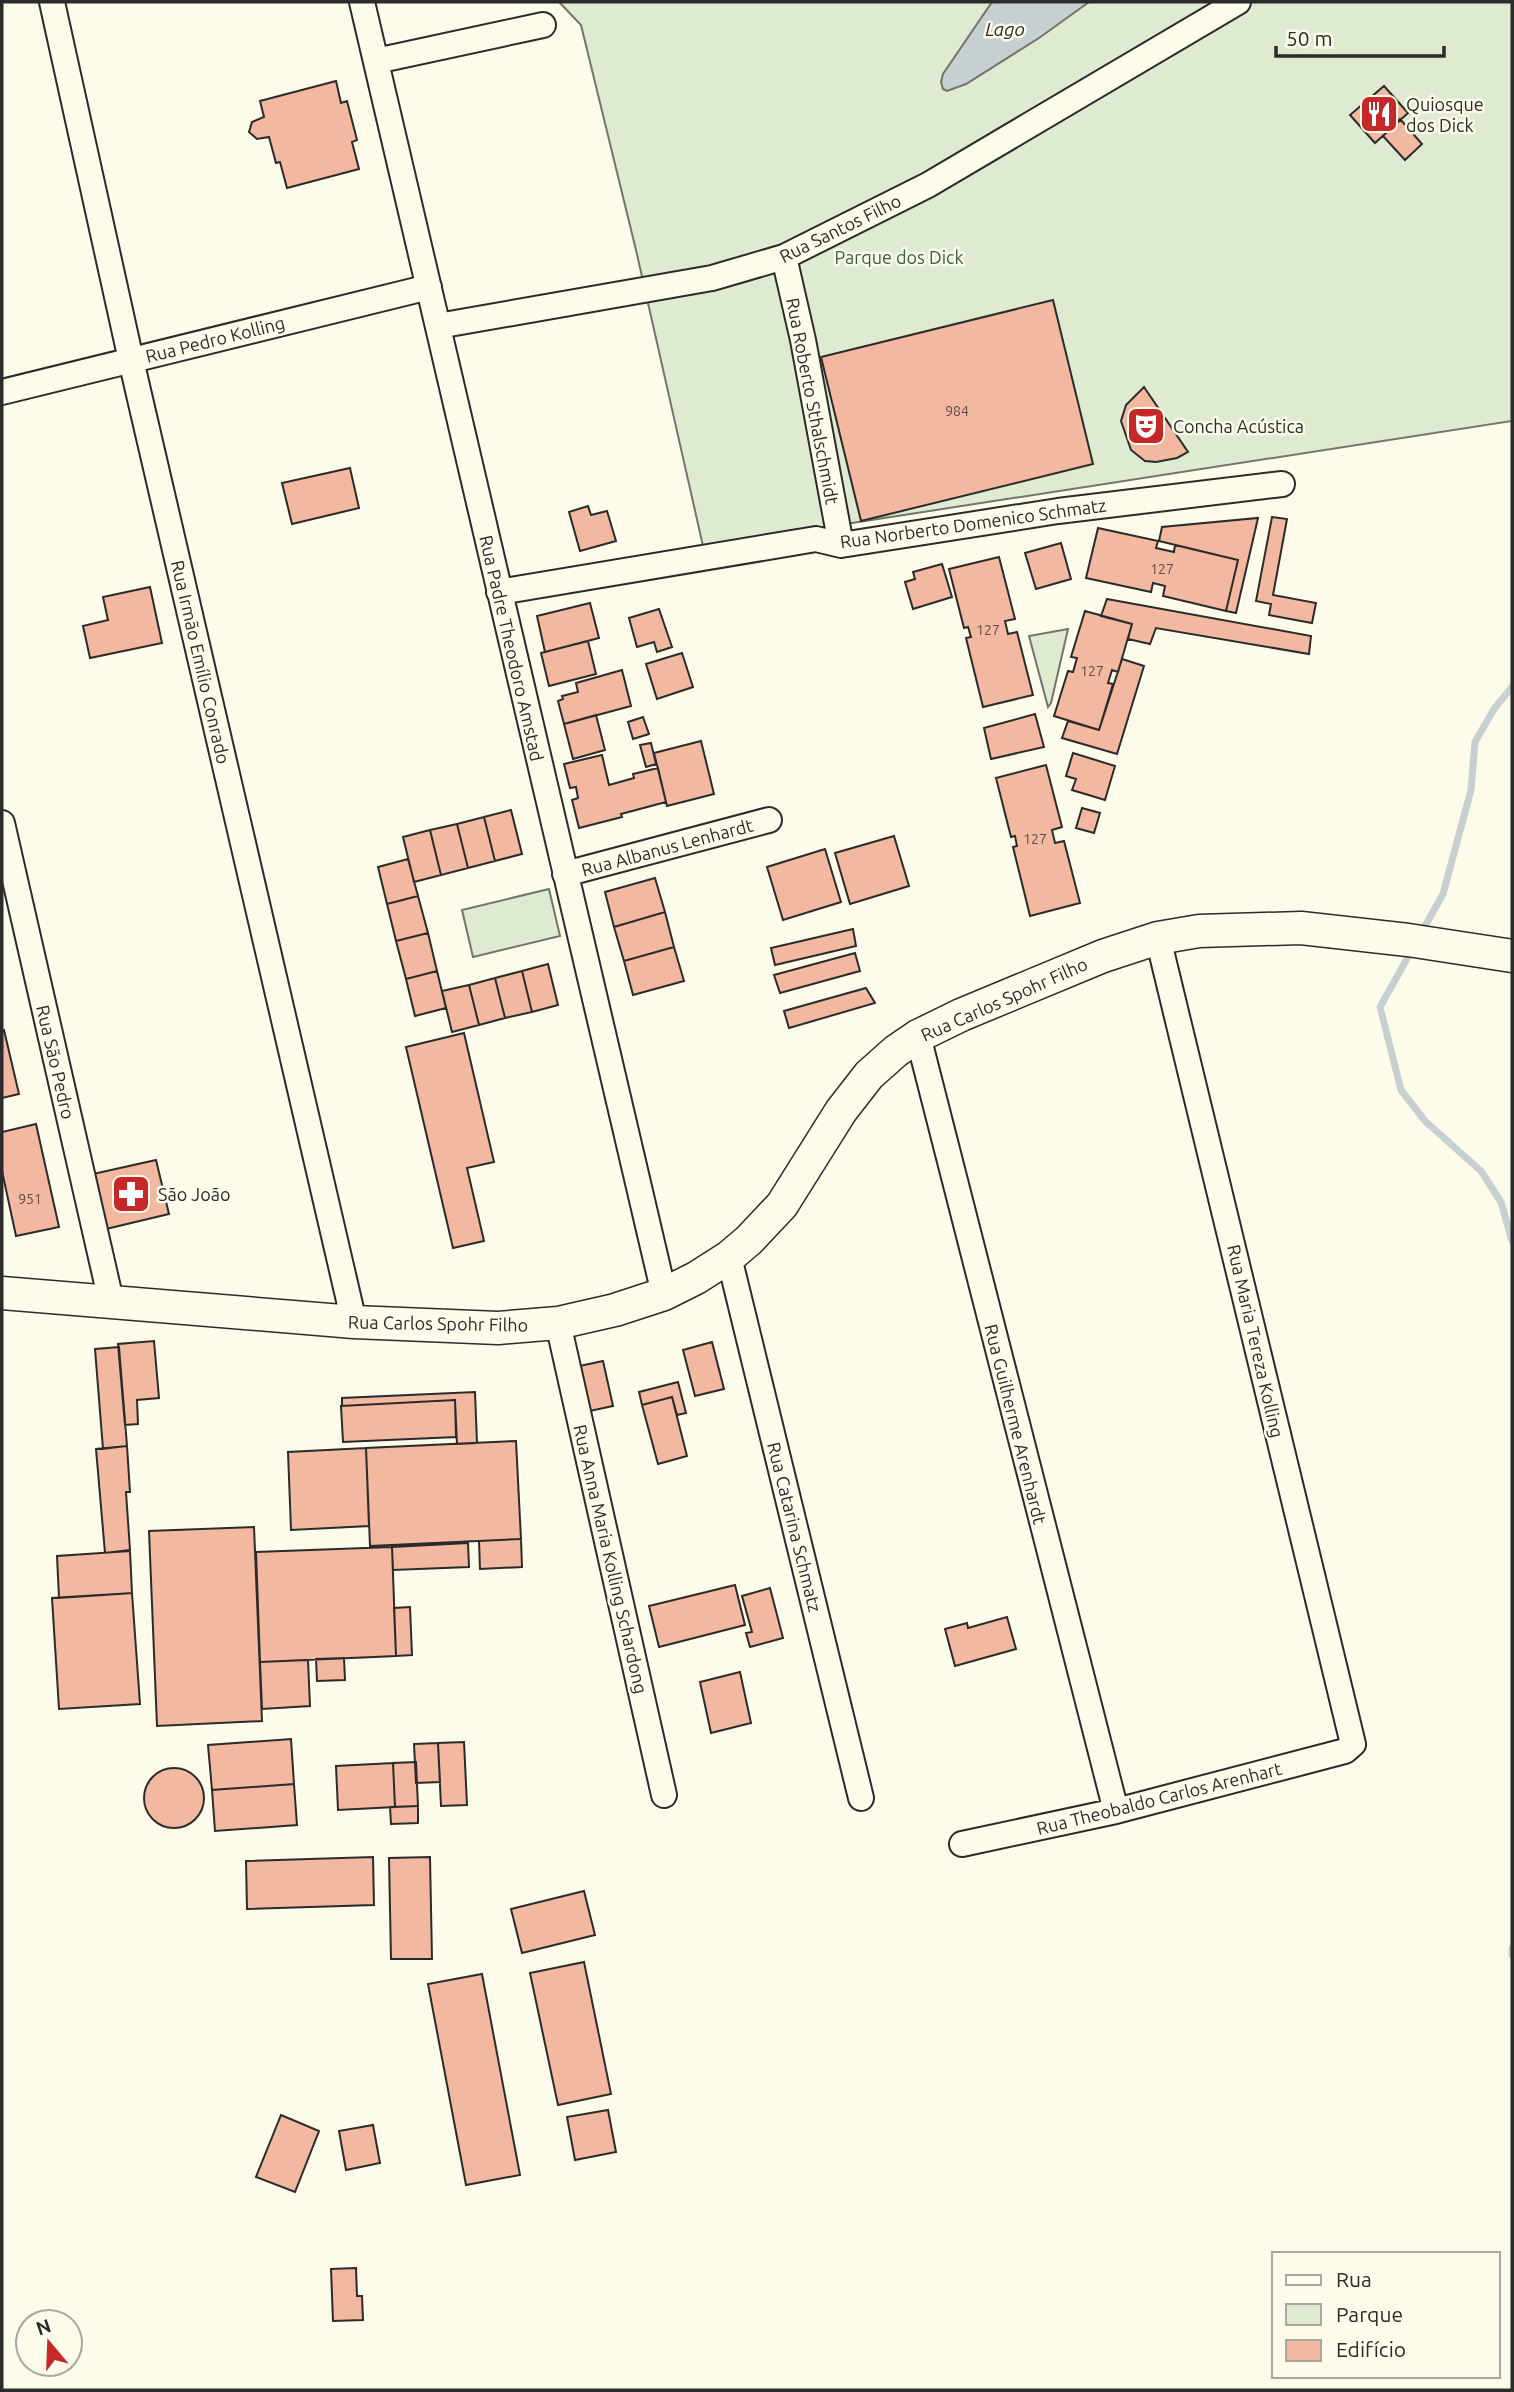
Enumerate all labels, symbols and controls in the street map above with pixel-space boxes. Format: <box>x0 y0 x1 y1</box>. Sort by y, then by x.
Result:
scale bar <box>1276 14 1444 58</box>
water label: Lago <box>985 18 1025 40</box>
text: 50 m <box>1286 26 1333 50</box>
restaurant icon: Quiosque dos Dick <box>1358 93 1400 135</box>
place label: Quiosque dos Dick <box>1406 94 1484 135</box>
street label: Rua Santos Filho <box>776 190 904 266</box>
park label: Parque dos Dick <box>834 247 964 267</box>
street label: Rua Roberto Sthalschmidt <box>783 296 843 506</box>
street label: Rua Pedro Kolling <box>143 312 287 366</box>
house number: 984 <box>945 403 969 419</box>
theatre icon: Concha Acústica <box>1125 405 1167 447</box>
place label: Concha Acústica <box>1173 416 1304 436</box>
street label: Rua Norberto Domenico Schmatz <box>839 494 1107 552</box>
street label: Rua Padre Theodoro Amstad <box>476 533 548 763</box>
street label: Rua Irmão Emílio Conrado <box>168 558 234 766</box>
house number: 127 <box>1150 561 1174 577</box>
house number: 127 <box>976 622 1000 638</box>
house number: 127 <box>1080 663 1104 679</box>
street label: Rua Albanus Lenhardt <box>579 814 755 880</box>
house number: 127 <box>1023 831 1047 847</box>
street label: Rua Carlos Spohr Filho <box>918 953 1090 1045</box>
street label: Rua São Pedro <box>33 1003 79 1121</box>
pharmacy icon: São João <box>110 1173 152 1215</box>
place label: São João <box>158 1184 231 1204</box>
house number: 951 <box>18 1191 42 1207</box>
street label: Rua Maria Tereza Kolling <box>1224 1243 1288 1439</box>
street label: Rua Carlos Spohr Filho <box>348 1311 528 1335</box>
street label: Rua Guilherme Arenhardt <box>981 1322 1051 1526</box>
street label: Rua Anna Maria Kolling Schardong <box>570 1422 652 1696</box>
street label: Rua Catarina Schmatz <box>764 1440 826 1614</box>
street label: Rua Theobaldo Carlos Arenhart <box>1034 1758 1284 1838</box>
legend <box>1272 2252 1500 2378</box>
text: Rua <box>1336 2267 1372 2291</box>
text: Parque <box>1336 2302 1403 2326</box>
north arrow <box>14 2308 84 2378</box>
text: N <box>33 2314 54 2340</box>
text: Edifício <box>1336 2337 1406 2361</box>

